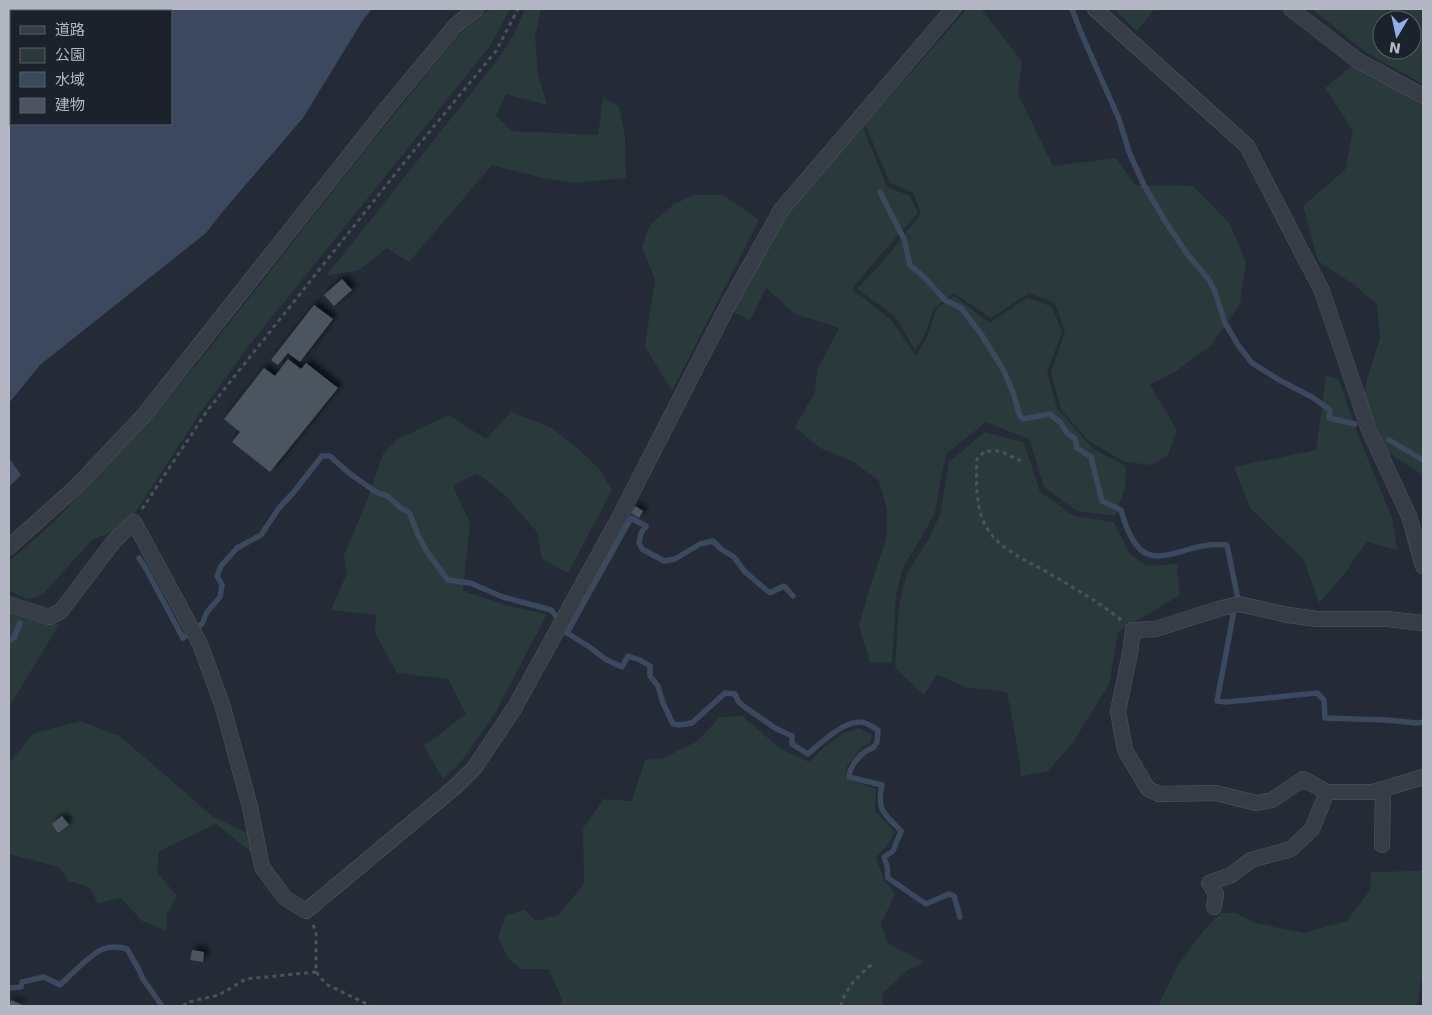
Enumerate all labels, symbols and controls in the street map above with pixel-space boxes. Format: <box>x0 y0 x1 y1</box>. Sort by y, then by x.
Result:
legend <box>10 10 172 125</box>
north arrow <box>1372 10 1422 60</box>
text: 道路 <box>55 21 85 39</box>
text: N <box>1388 39 1402 57</box>
text: 公園 <box>55 46 85 64</box>
text: 水域 <box>55 71 85 89</box>
text: 建物 <box>55 96 85 114</box>

